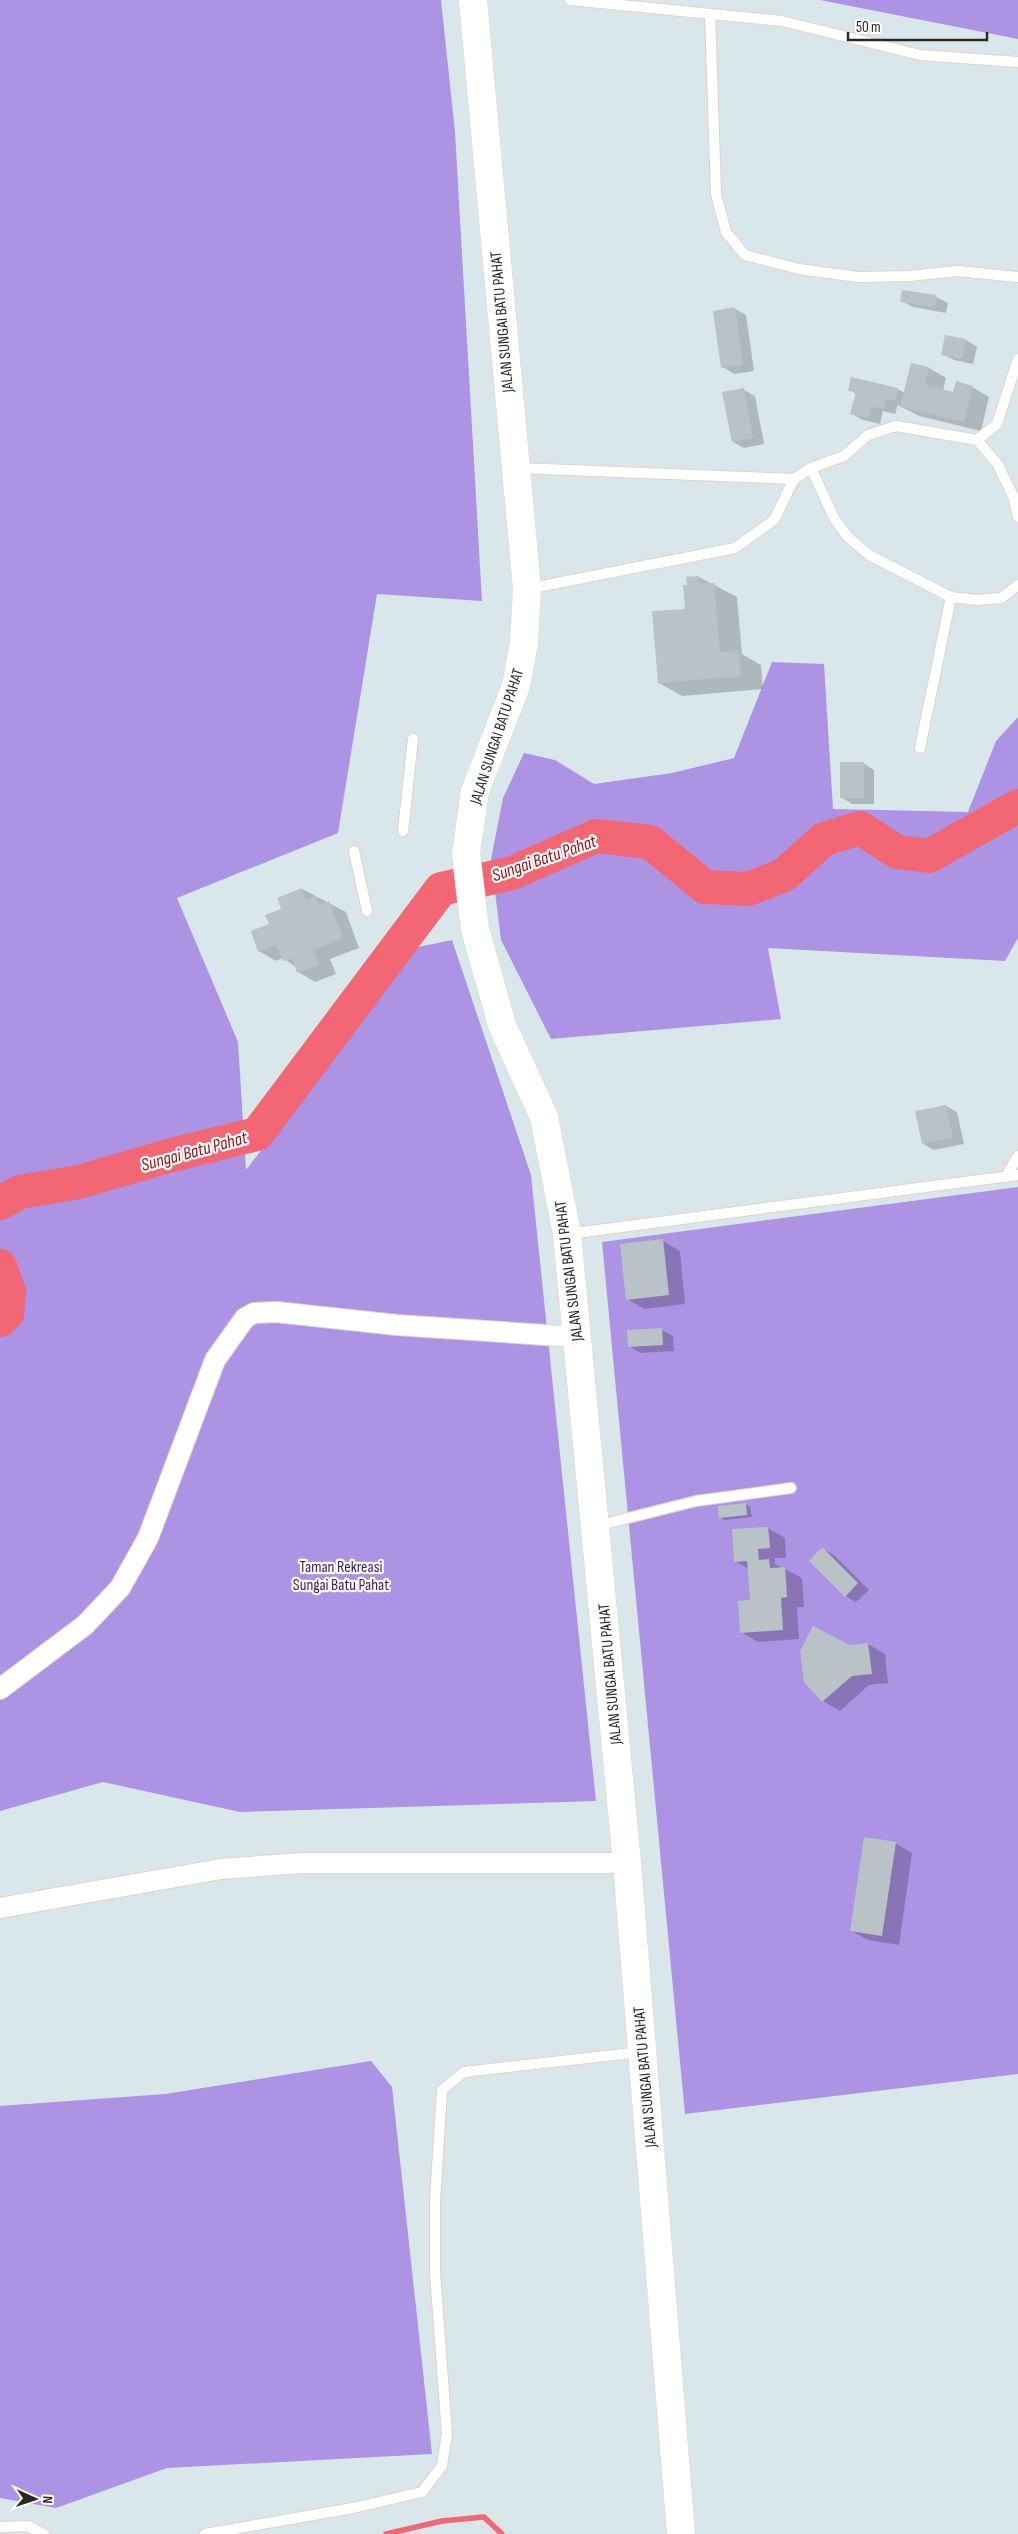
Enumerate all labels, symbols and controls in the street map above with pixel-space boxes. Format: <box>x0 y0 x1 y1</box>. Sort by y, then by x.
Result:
scale bar <box>848 10 987 42</box>
text: 50 m <box>856 18 881 37</box>
street label: JALAN SUNGAI BATU PAHAT <box>487 250 518 394</box>
street label: JALAN SUNGAI BATU PAHAT <box>466 666 528 808</box>
water label: Sungai Batu Pahat <box>489 831 600 886</box>
water label: Sungai Batu Pahat <box>139 1127 250 1176</box>
street label: JALAN SUNGAI BATU PAHAT <box>551 1199 588 1343</box>
park label: Taman Rekreasi Sungai Batu Pahat <box>293 1558 389 1595</box>
street label: JALAN SUNGAI BATU PAHAT <box>595 1602 626 1746</box>
street label: JALAN SUNGAI BATU PAHAT <box>630 2005 661 2149</box>
north arrow <box>10 2474 60 2524</box>
text: N <box>39 2495 56 2504</box>

